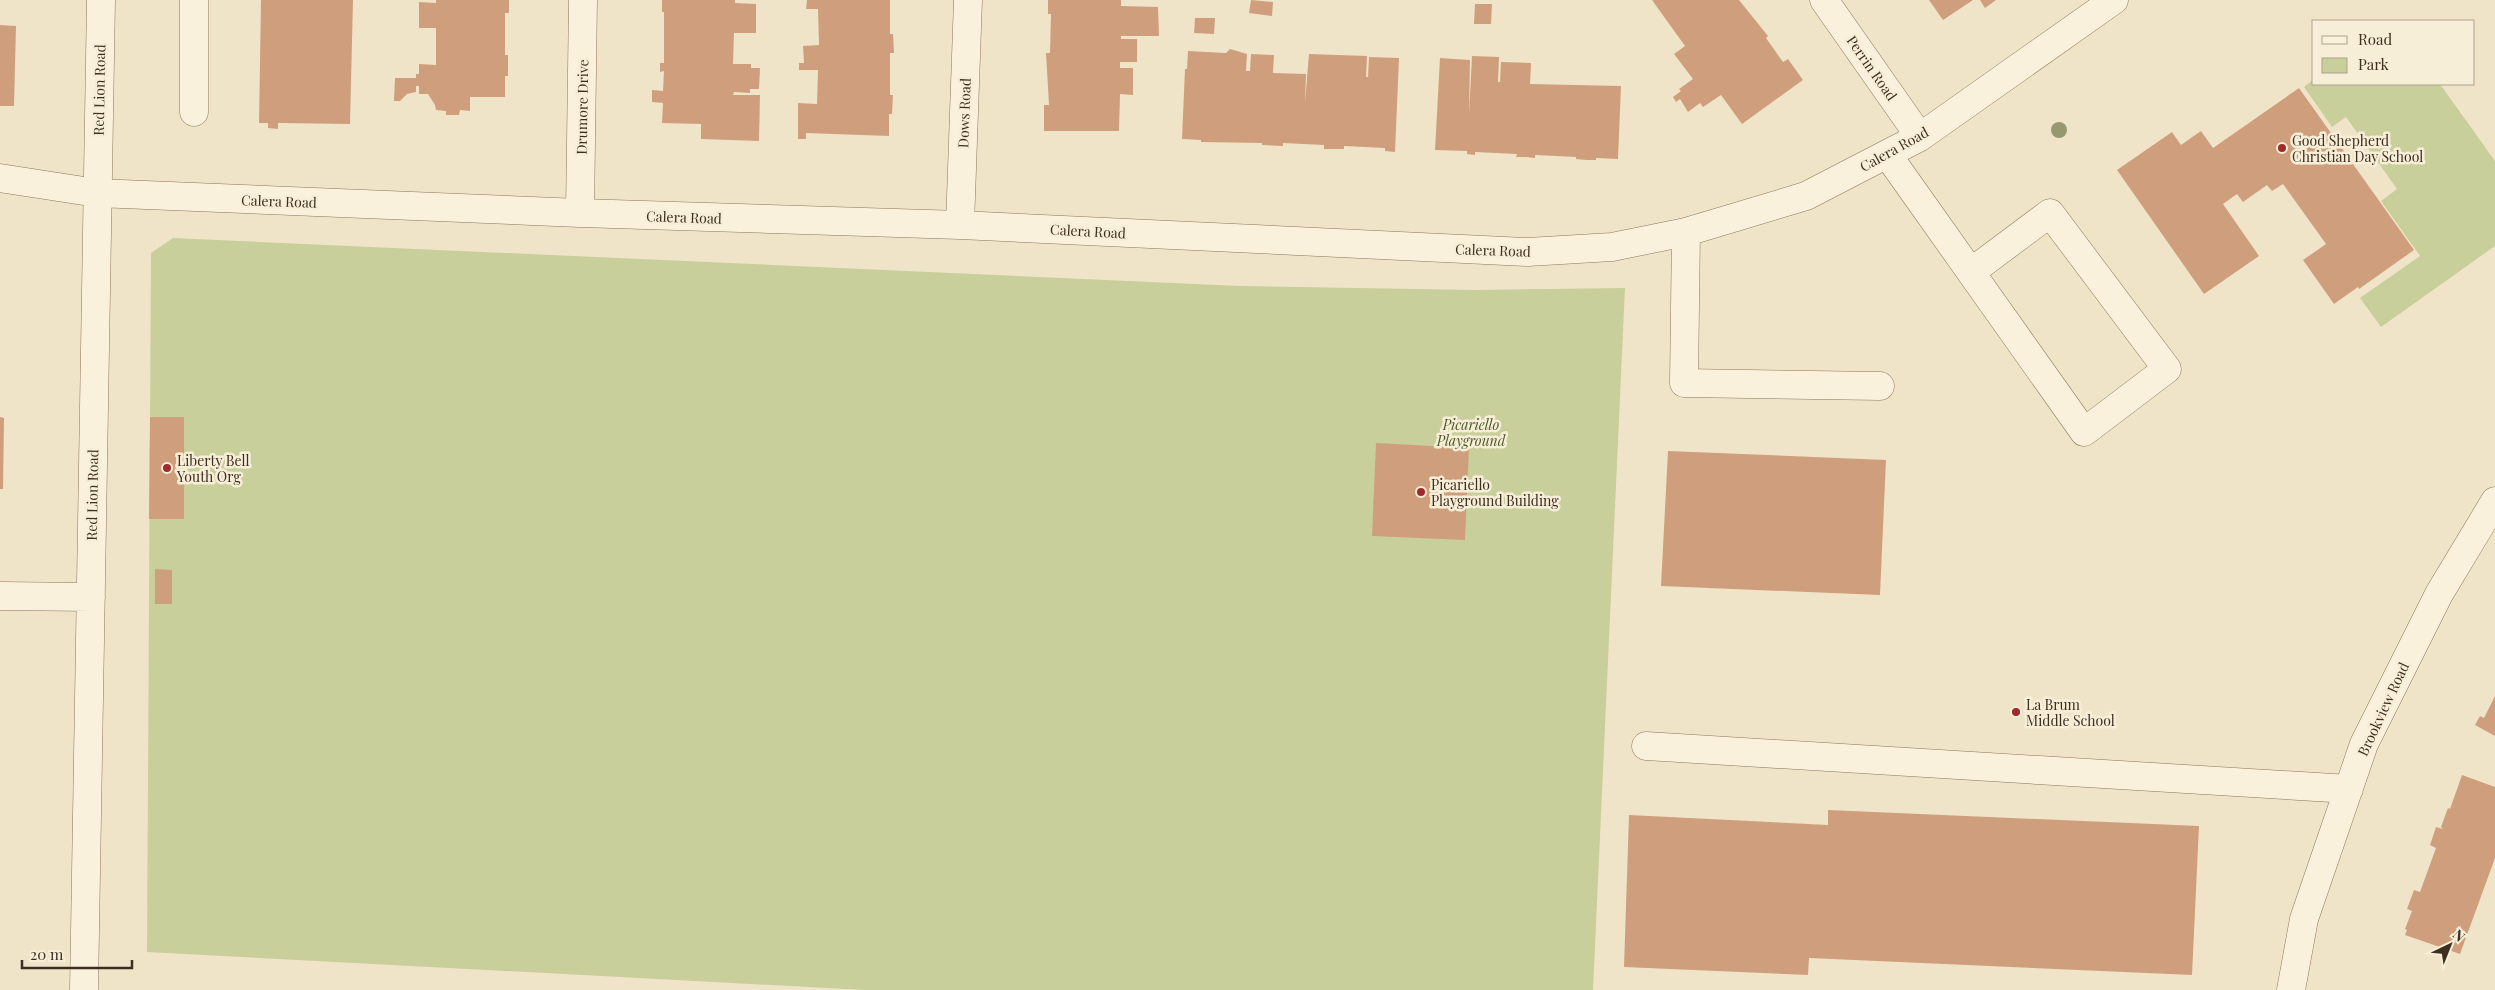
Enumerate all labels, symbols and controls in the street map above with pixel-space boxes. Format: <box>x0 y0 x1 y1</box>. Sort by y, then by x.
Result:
legend <box>2312 20 2475 85</box>
text: Road <box>2358 29 2392 49</box>
street label: Perrin Road <box>1843 32 1901 104</box>
street label: Red Lion Road <box>89 44 109 136</box>
text: Park <box>2358 54 2390 74</box>
street label: Drumore Drive <box>572 59 592 155</box>
street label: Dows Road <box>953 78 975 148</box>
street label: Calera Road <box>1856 122 1932 176</box>
place label: Good Shepherd Christian Day School <box>2292 131 2423 166</box>
marker: Good Shepherd Christian Day School <box>2276 142 2288 154</box>
street label: Calera Road <box>241 190 317 212</box>
street label: Calera Road <box>646 206 722 228</box>
street label: Calera Road <box>1050 220 1126 242</box>
street label: Calera Road <box>1455 239 1531 261</box>
park label: Picariello Playground <box>1436 415 1506 450</box>
street label: Red Lion Road <box>82 449 102 541</box>
place label: Liberty Bell Youth Org <box>176 451 249 486</box>
marker: Liberty Bell Youth Org <box>161 462 173 474</box>
place label: Picariello Playground Building <box>1431 475 1559 510</box>
marker: Picariello Playground Building <box>1415 486 1427 498</box>
street label: Brookview Road <box>2353 659 2413 759</box>
place label: La Brum Middle School <box>2026 695 2115 730</box>
marker: La Brum Middle School <box>2010 706 2022 718</box>
north arrow <box>2425 920 2475 970</box>
text: N <box>2449 925 2469 946</box>
scale bar <box>22 938 132 970</box>
text: 20 m <box>30 944 64 964</box>

